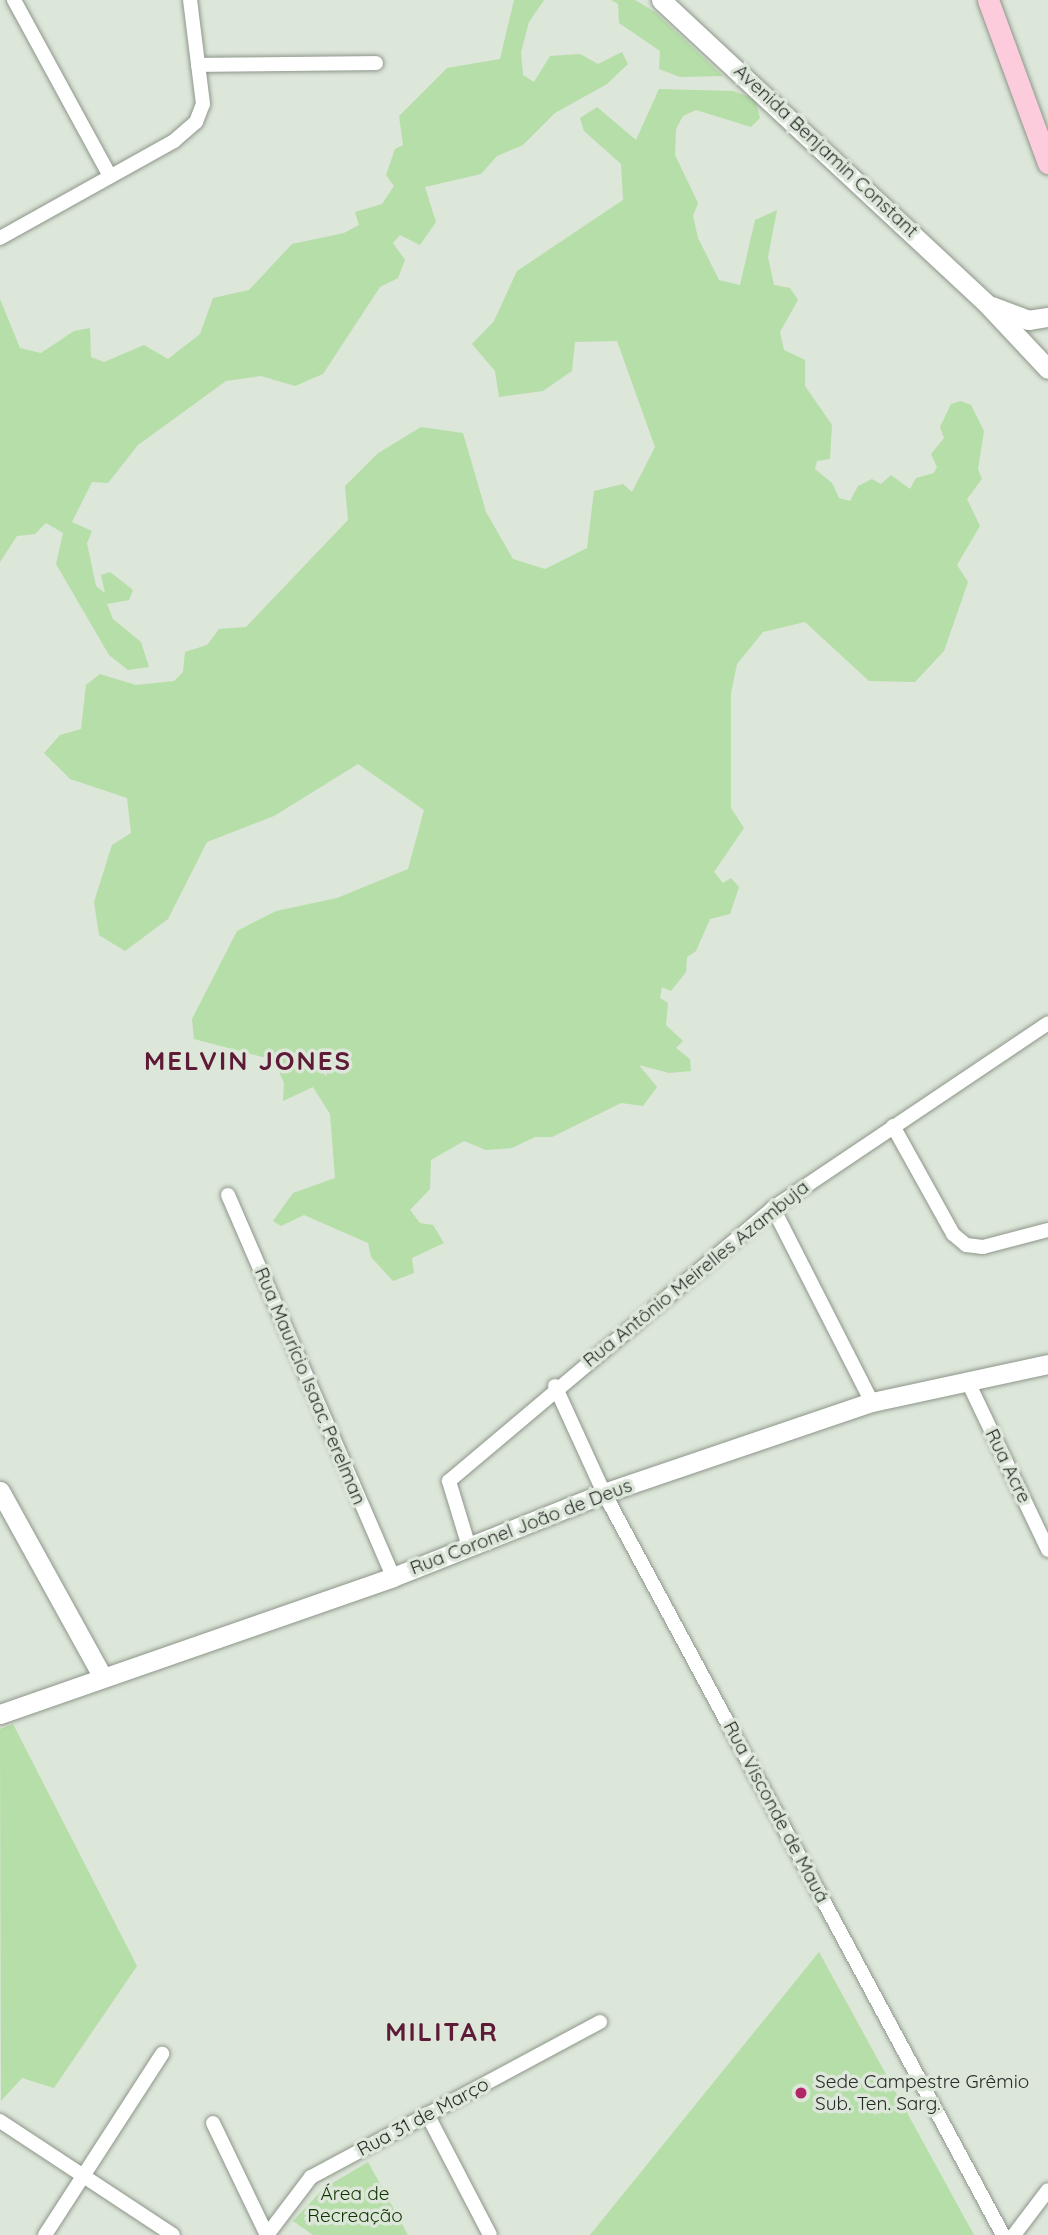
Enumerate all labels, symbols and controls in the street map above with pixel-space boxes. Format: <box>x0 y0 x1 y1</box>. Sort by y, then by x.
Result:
street label: Avenida Benjamin Constant <box>729 60 923 242</box>
district label: MELVIN JONES <box>145 1045 351 1077</box>
street label: Rua Antônio Meirelles Azambuja <box>579 1176 813 1372</box>
street label: Rua Maurício Isaac Perelman <box>250 1264 370 1508</box>
street label: Rua Acre <box>980 1425 1036 1507</box>
street label: Rua Coronel João de Deus <box>407 1474 635 1580</box>
street label: Rua Visconde de Mauá <box>718 1717 834 1907</box>
district label: MILITAR <box>386 2016 498 2048</box>
place label: Sede Campestre Grêmio Sub. Ten. Sarg. <box>815 2071 1029 2115</box>
street label: Rua 31 de Março <box>353 2073 493 2161</box>
marker: Sede Campestre Grêmio Sub. Ten. Sarg. <box>793 2085 809 2101</box>
park label: Área de Recreação <box>307 2183 403 2227</box>

